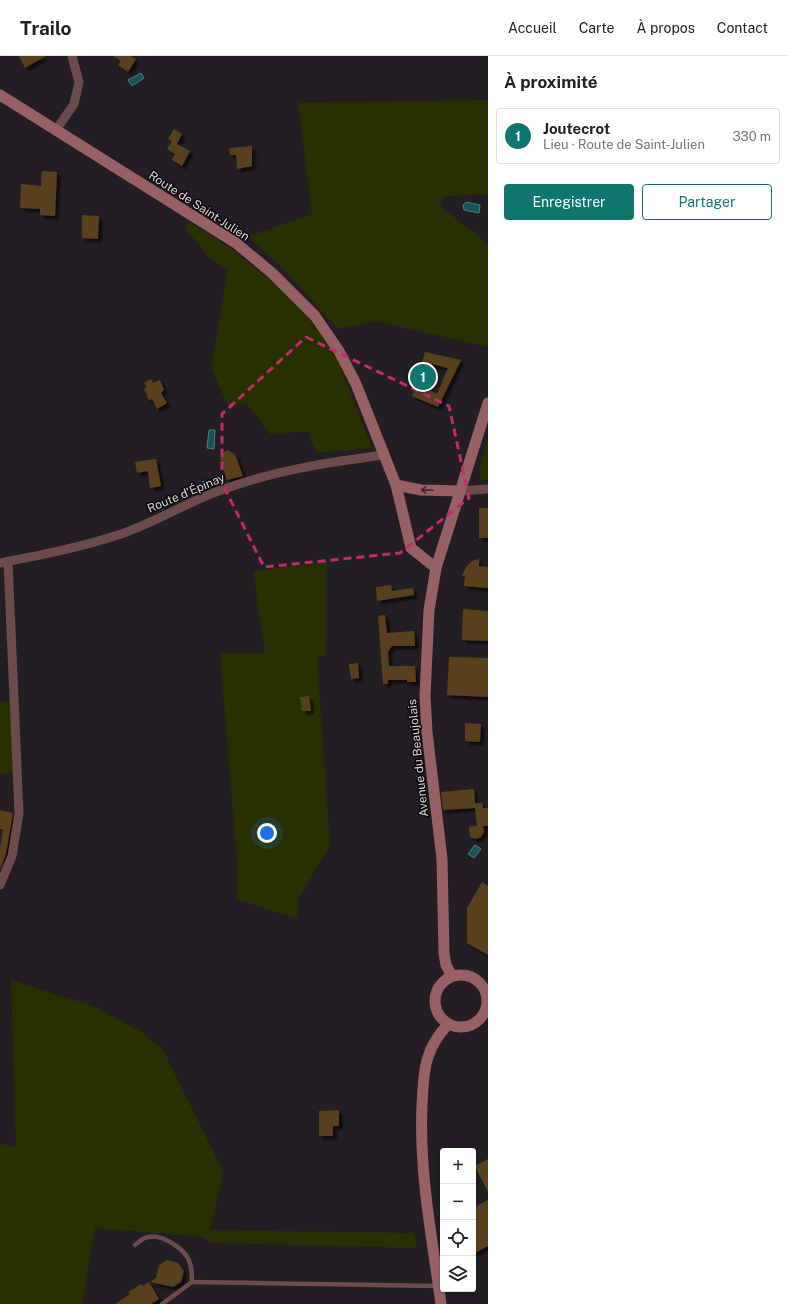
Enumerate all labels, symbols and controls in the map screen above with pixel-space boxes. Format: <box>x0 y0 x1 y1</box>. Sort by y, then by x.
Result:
text: Trailo <box>20 17 72 39</box>
text: Accueil <box>508 20 557 36</box>
text: Carte <box>579 20 615 36</box>
text: À propos <box>637 20 695 36</box>
text: Contact <box>717 20 768 36</box>
text: À proximité <box>504 72 598 92</box>
text: Joutecrot <box>543 120 610 137</box>
text: 1 <box>515 129 521 144</box>
text: 330 m <box>732 129 771 144</box>
text: Lieu · Route de Saint-Julien <box>543 137 705 152</box>
street label: Route de Saint-Julien <box>146 168 252 244</box>
button: Enregistrer <box>504 184 634 220</box>
button: Partager <box>642 184 772 220</box>
pin: 1 <box>410 362 436 392</box>
street label: Route d'Épinay <box>145 470 227 516</box>
one-way arrow <box>421 486 434 494</box>
street label: Avenue du Beaujolais <box>405 698 431 818</box>
your location <box>257 823 277 843</box>
map controls <box>440 1148 476 1292</box>
button: + <box>440 1148 476 1184</box>
button: − <box>440 1184 476 1220</box>
button: locate <box>440 1220 476 1256</box>
button: layers <box>440 1256 476 1292</box>

